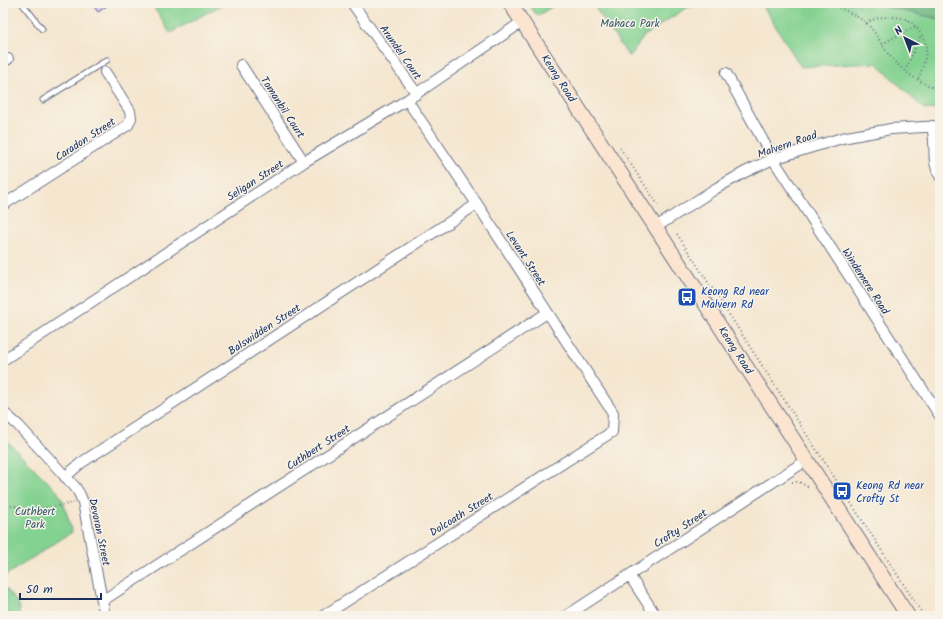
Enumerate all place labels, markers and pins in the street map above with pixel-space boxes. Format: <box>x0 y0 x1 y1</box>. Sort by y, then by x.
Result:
place label: Keong Rd near Malvern Rd <box>701 283 770 314</box>
bus stop icon: Keong Rd near Malvern Rd <box>676 286 698 308</box>
place label: Keong Rd near Crofty St <box>856 477 925 508</box>
bus stop icon: Keong Rd near Crofty St <box>831 480 853 502</box>

